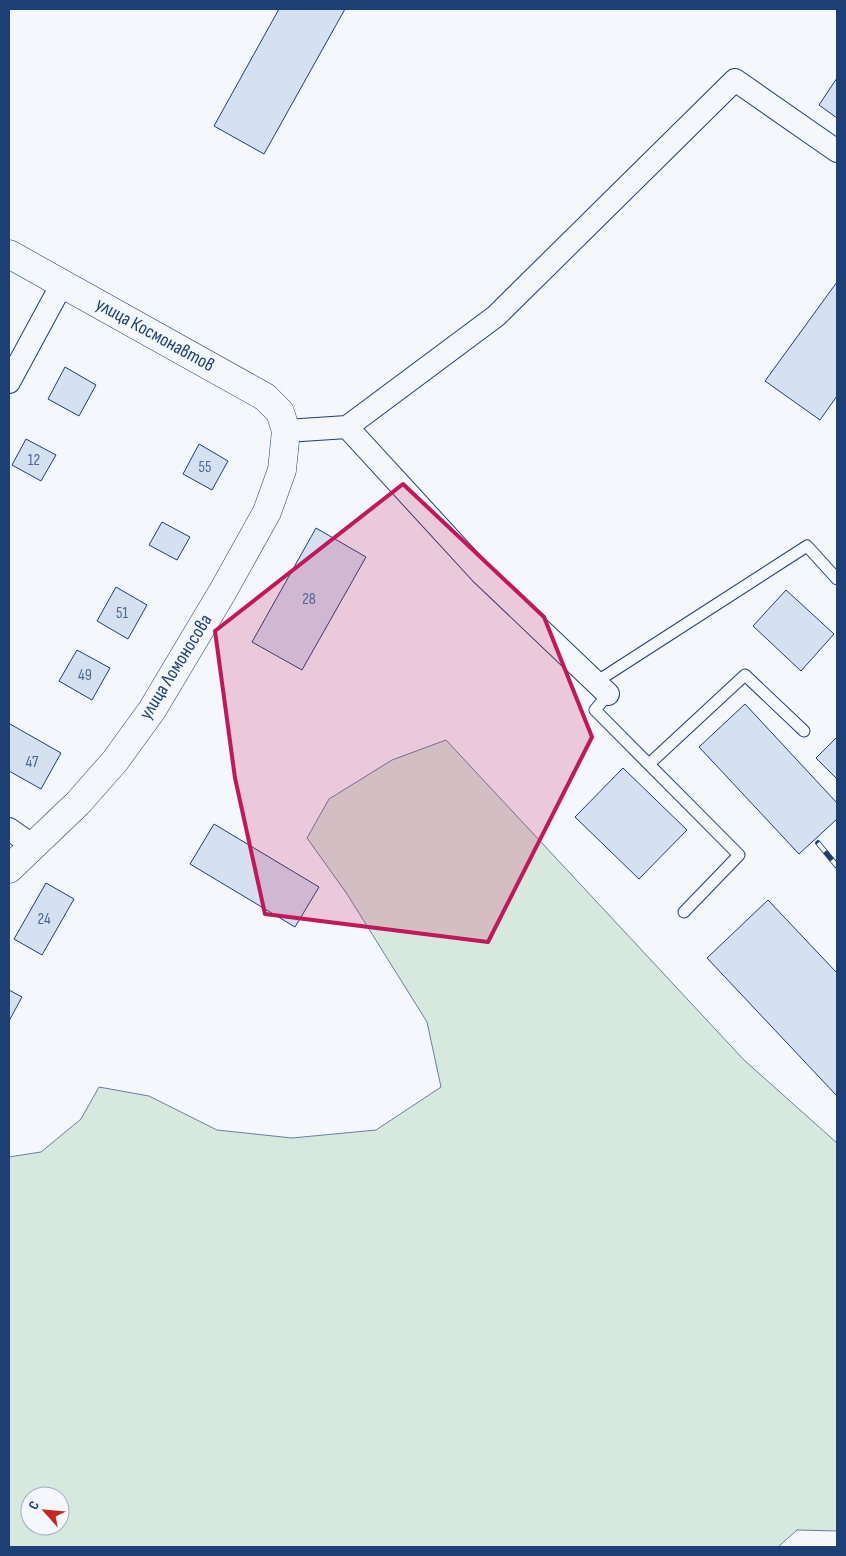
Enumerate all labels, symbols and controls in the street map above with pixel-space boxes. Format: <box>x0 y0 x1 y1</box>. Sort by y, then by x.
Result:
street label: улица Космонавтов <box>92 293 218 377</box>
house number: 12 <box>28 451 40 470</box>
house number: 55 <box>199 458 211 477</box>
house number: 28 <box>302 590 316 609</box>
house number: 51 <box>116 604 128 623</box>
street label: улица Ломоносова <box>134 610 218 724</box>
house number: 49 <box>78 666 92 685</box>
house number: 47 <box>26 753 39 772</box>
house number: 24 <box>37 910 51 929</box>
north arrow <box>20 1486 70 1536</box>
text: С <box>25 1498 43 1512</box>

